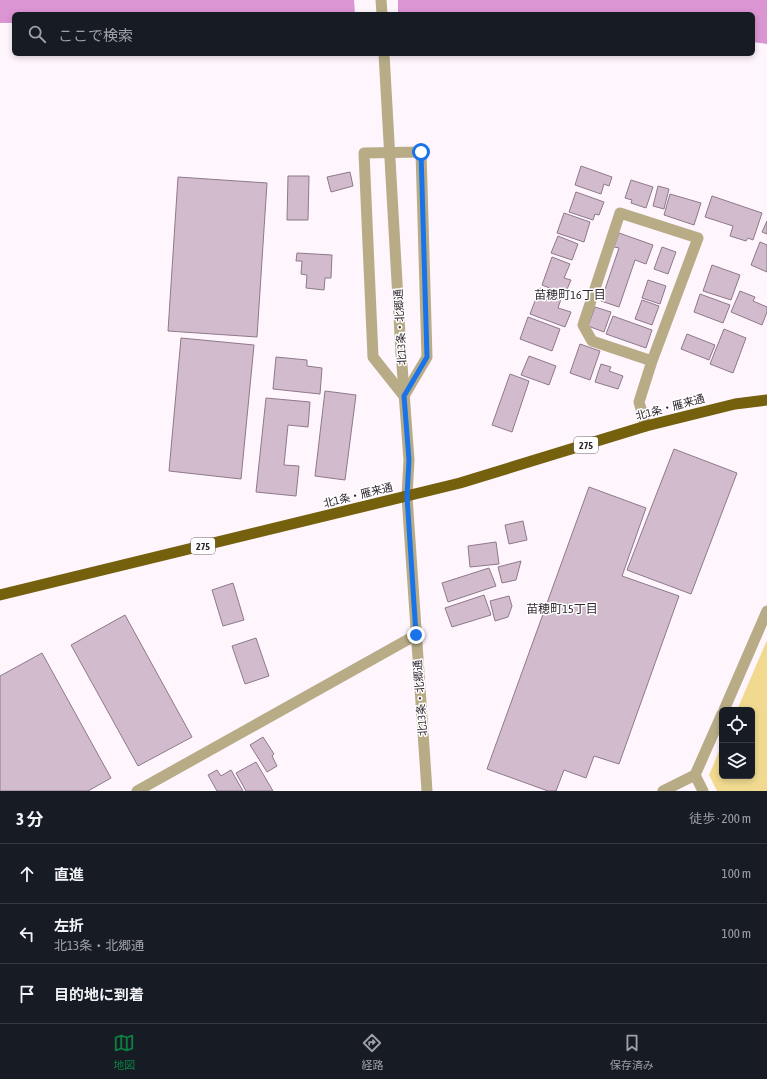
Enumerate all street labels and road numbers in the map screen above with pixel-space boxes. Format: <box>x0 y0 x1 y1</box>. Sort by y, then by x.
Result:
street label: 北13条・北郷通 <box>392 289 408 365</box>
street label: 北1条・雁来通 <box>634 392 706 422</box>
road number: 275 <box>574 437 598 453</box>
street label: 北1条・雁来通 <box>322 481 394 509</box>
road number: 275 <box>191 538 215 554</box>
street label: 北13条・北郷通 <box>411 660 429 736</box>

